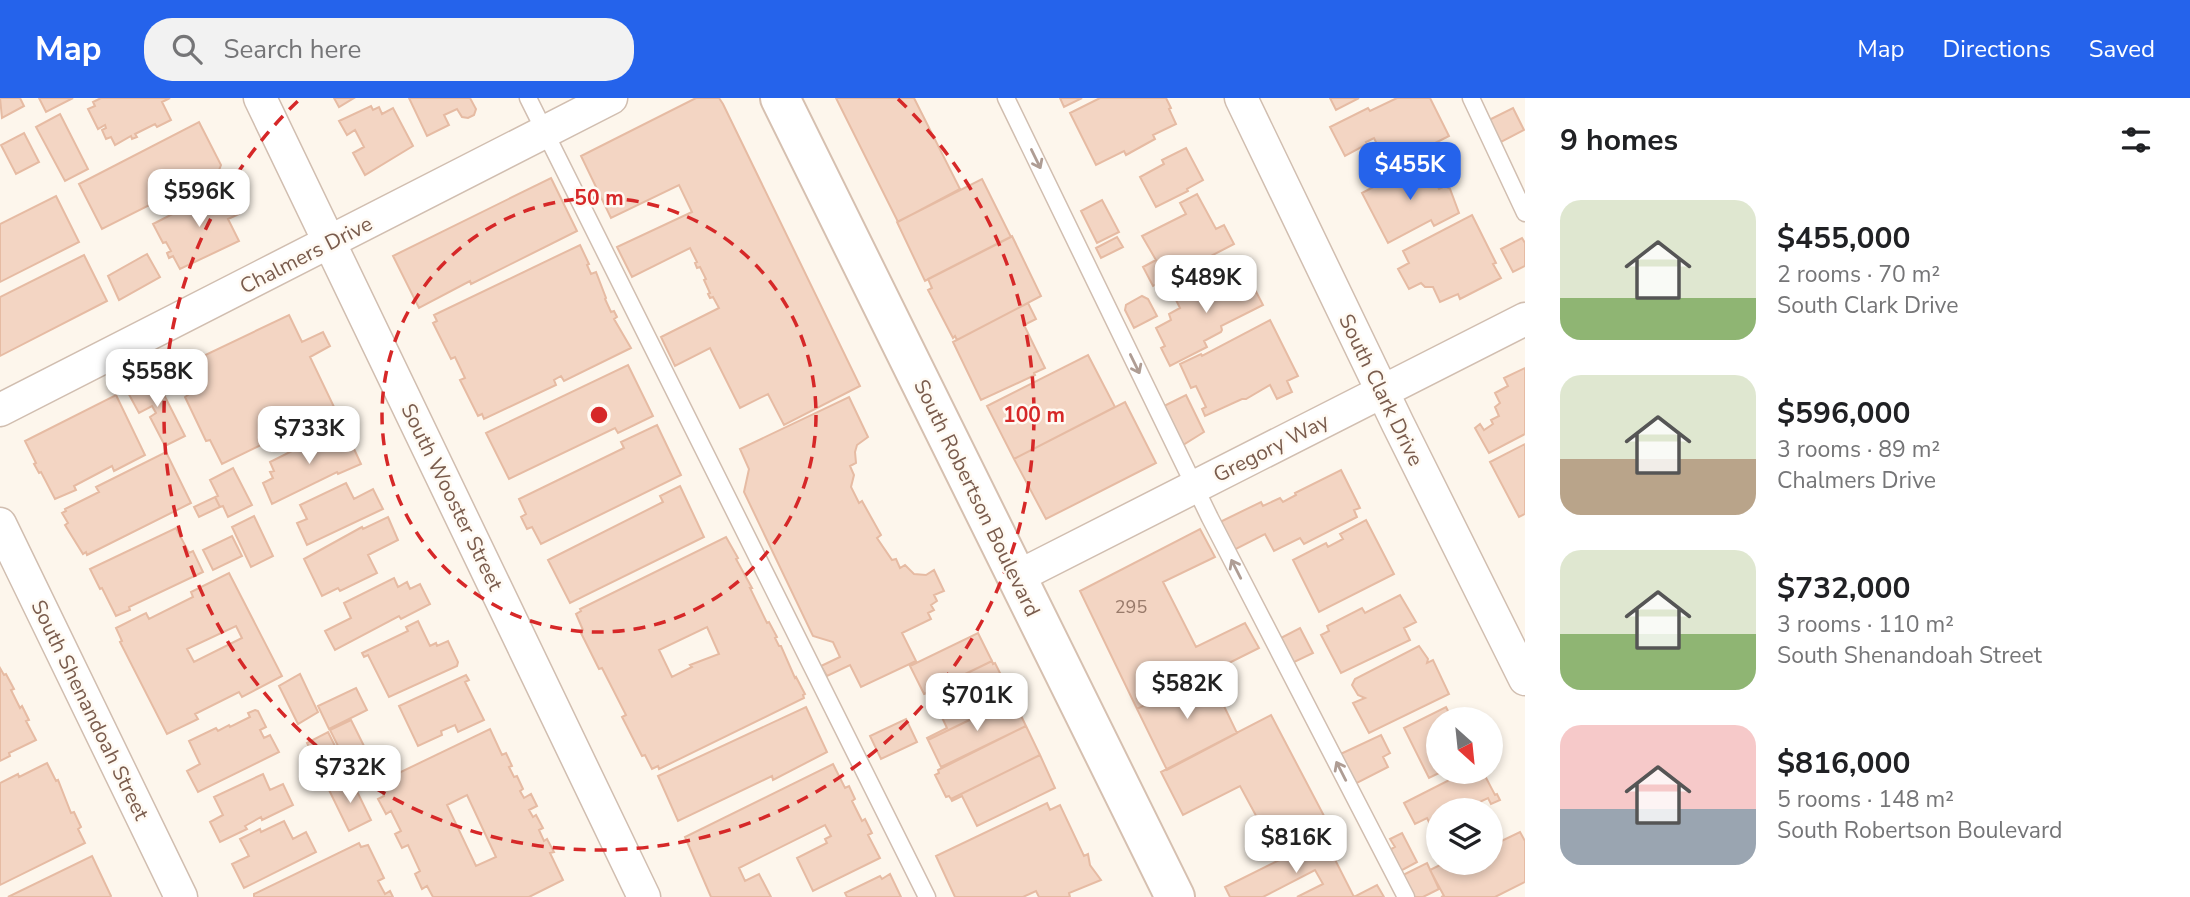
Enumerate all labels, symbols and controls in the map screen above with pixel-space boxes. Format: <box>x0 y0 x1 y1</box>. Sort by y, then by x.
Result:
search box <box>144 18 634 81</box>
text: Map <box>35 27 102 72</box>
icon: search <box>168 30 206 68</box>
text: Search here <box>224 32 361 67</box>
text: Map <box>1857 33 1904 65</box>
text: Directions <box>1942 33 2051 65</box>
text: Saved <box>2089 33 2155 65</box>
text: 9 homes <box>1560 120 1678 161</box>
icon: filters <box>2117 121 2155 159</box>
pin: $455K <box>1361 142 1459 202</box>
one-way arrow <box>1030 148 1043 169</box>
text: $455K <box>1375 149 1445 180</box>
pin: $596K <box>150 170 248 229</box>
text: $596K <box>164 176 234 207</box>
text: 50 m <box>574 184 624 212</box>
street label: Chalmers Drive <box>235 210 377 300</box>
text: $455,000 <box>1777 218 1910 259</box>
icon: home <box>1616 228 1700 312</box>
pin: $489K <box>1157 256 1255 315</box>
text: 2 rooms · 70 m² <box>1777 259 1940 290</box>
text: $489K <box>1171 262 1241 293</box>
text: South Clark Drive <box>1777 290 1959 321</box>
street label: South Clark Drive <box>1332 309 1430 471</box>
pin: $558K <box>108 350 206 409</box>
one-way arrow <box>1129 353 1143 374</box>
text: $558K <box>122 356 192 387</box>
street label: South Robertson Boulevard <box>907 375 1047 621</box>
text: $596,000 <box>1777 393 1910 434</box>
street label: South Wooster Street <box>395 399 510 596</box>
text: 100 m <box>1003 401 1065 429</box>
centre of rings <box>587 403 611 427</box>
icon: home <box>1616 403 1700 487</box>
pin: $733K <box>260 406 358 466</box>
street label: Gregory Way <box>1209 407 1334 489</box>
text: $733K <box>274 413 344 444</box>
text: 3 rooms · 89 m² <box>1777 434 1940 465</box>
text: Chalmers Drive <box>1777 465 1936 496</box>
one-way arrow <box>1229 559 1243 580</box>
text: $732,000 <box>1777 568 1910 609</box>
icon: home <box>1616 578 1700 662</box>
street label: South Shenandoah Street <box>24 595 156 825</box>
house number: 295 <box>1115 595 1147 619</box>
text: 3 rooms · 110 m² <box>1777 609 1954 640</box>
text: South Shenandoah Street <box>1777 640 2042 671</box>
pin: $582K <box>1138 662 1236 721</box>
text: $582K <box>1152 668 1222 699</box>
pin: $701K <box>928 674 1026 733</box>
text: $701K <box>942 680 1012 711</box>
north arrow <box>1426 707 1503 784</box>
map controls <box>1426 707 1503 875</box>
text: $816,000 <box>1777 743 1910 784</box>
pin: $732K <box>301 746 399 805</box>
text: $732K <box>315 752 385 783</box>
icon: home <box>1616 753 1700 837</box>
one-way arrow <box>1334 761 1347 782</box>
text: 5 rooms · 148 m² <box>1777 784 1954 815</box>
button: layers <box>1426 798 1503 875</box>
text: South Robertson Boulevard <box>1777 815 2062 846</box>
pin: $816K <box>1247 816 1345 875</box>
text: $816K <box>1261 822 1331 853</box>

